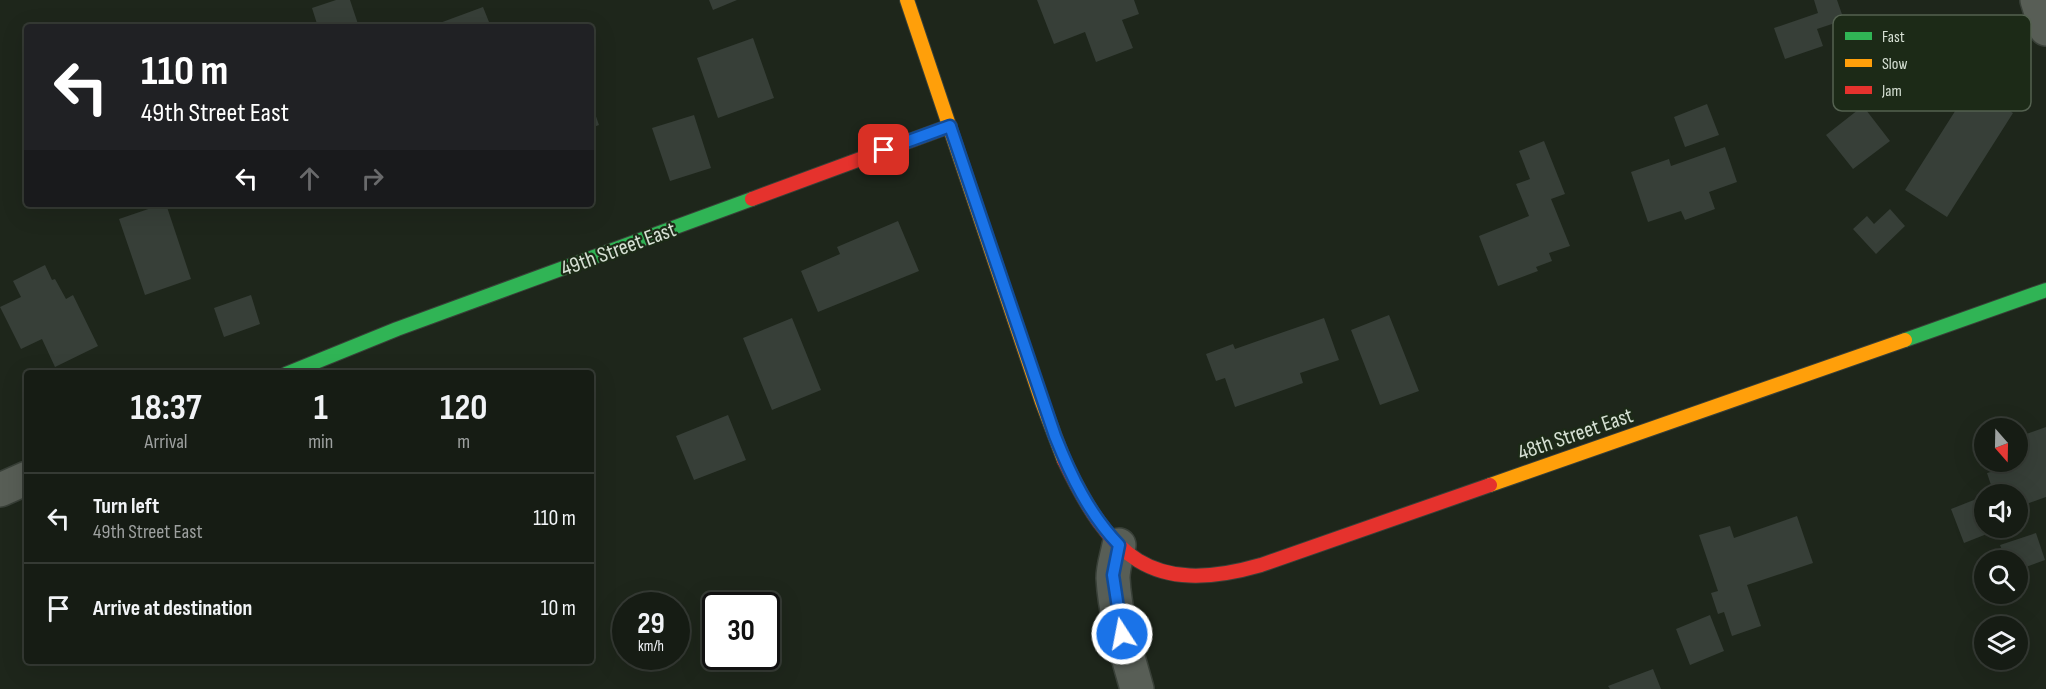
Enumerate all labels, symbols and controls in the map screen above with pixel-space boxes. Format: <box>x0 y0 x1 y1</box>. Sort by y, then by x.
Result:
legend <box>1833 15 2031 111</box>
text: Fast <box>1882 28 1905 47</box>
text: 110 m <box>141 46 228 97</box>
icon: left <box>42 48 120 126</box>
text: Slow <box>1882 55 1907 74</box>
text: Jam <box>1881 82 1902 101</box>
text: 49th Street East <box>141 97 289 129</box>
pin <box>858 124 909 175</box>
icon: arrive <box>867 133 900 166</box>
icon: left <box>230 162 263 195</box>
icon: ahead <box>293 162 326 195</box>
icon: right <box>356 162 389 195</box>
street label: 49th Street East <box>557 216 680 283</box>
text: 18:37 <box>131 387 202 430</box>
text: 1 <box>314 387 328 430</box>
text: 120 <box>440 387 487 430</box>
street label: 48th Street East <box>1514 402 1637 467</box>
north arrow <box>1974 418 2028 472</box>
map controls <box>1974 418 2028 670</box>
text: Arrival <box>145 430 188 454</box>
text: min <box>308 430 333 454</box>
text: m <box>457 430 470 454</box>
button: sound <box>1974 484 2028 538</box>
text: Turn left <box>93 493 159 520</box>
icon: left <box>42 502 75 535</box>
text: 110 m <box>533 505 576 532</box>
text: 49th Street East <box>93 520 203 544</box>
button: search <box>1974 550 2028 604</box>
icon: arrive <box>42 592 75 625</box>
speed limit sign: 30 <box>702 592 780 670</box>
text: Arrive at destination <box>93 595 252 622</box>
text: 10 m <box>541 595 576 622</box>
position arrow <box>1090 602 1154 666</box>
text: 29 <box>637 606 665 642</box>
button: layers <box>1974 616 2028 670</box>
text: km/h <box>638 637 664 656</box>

